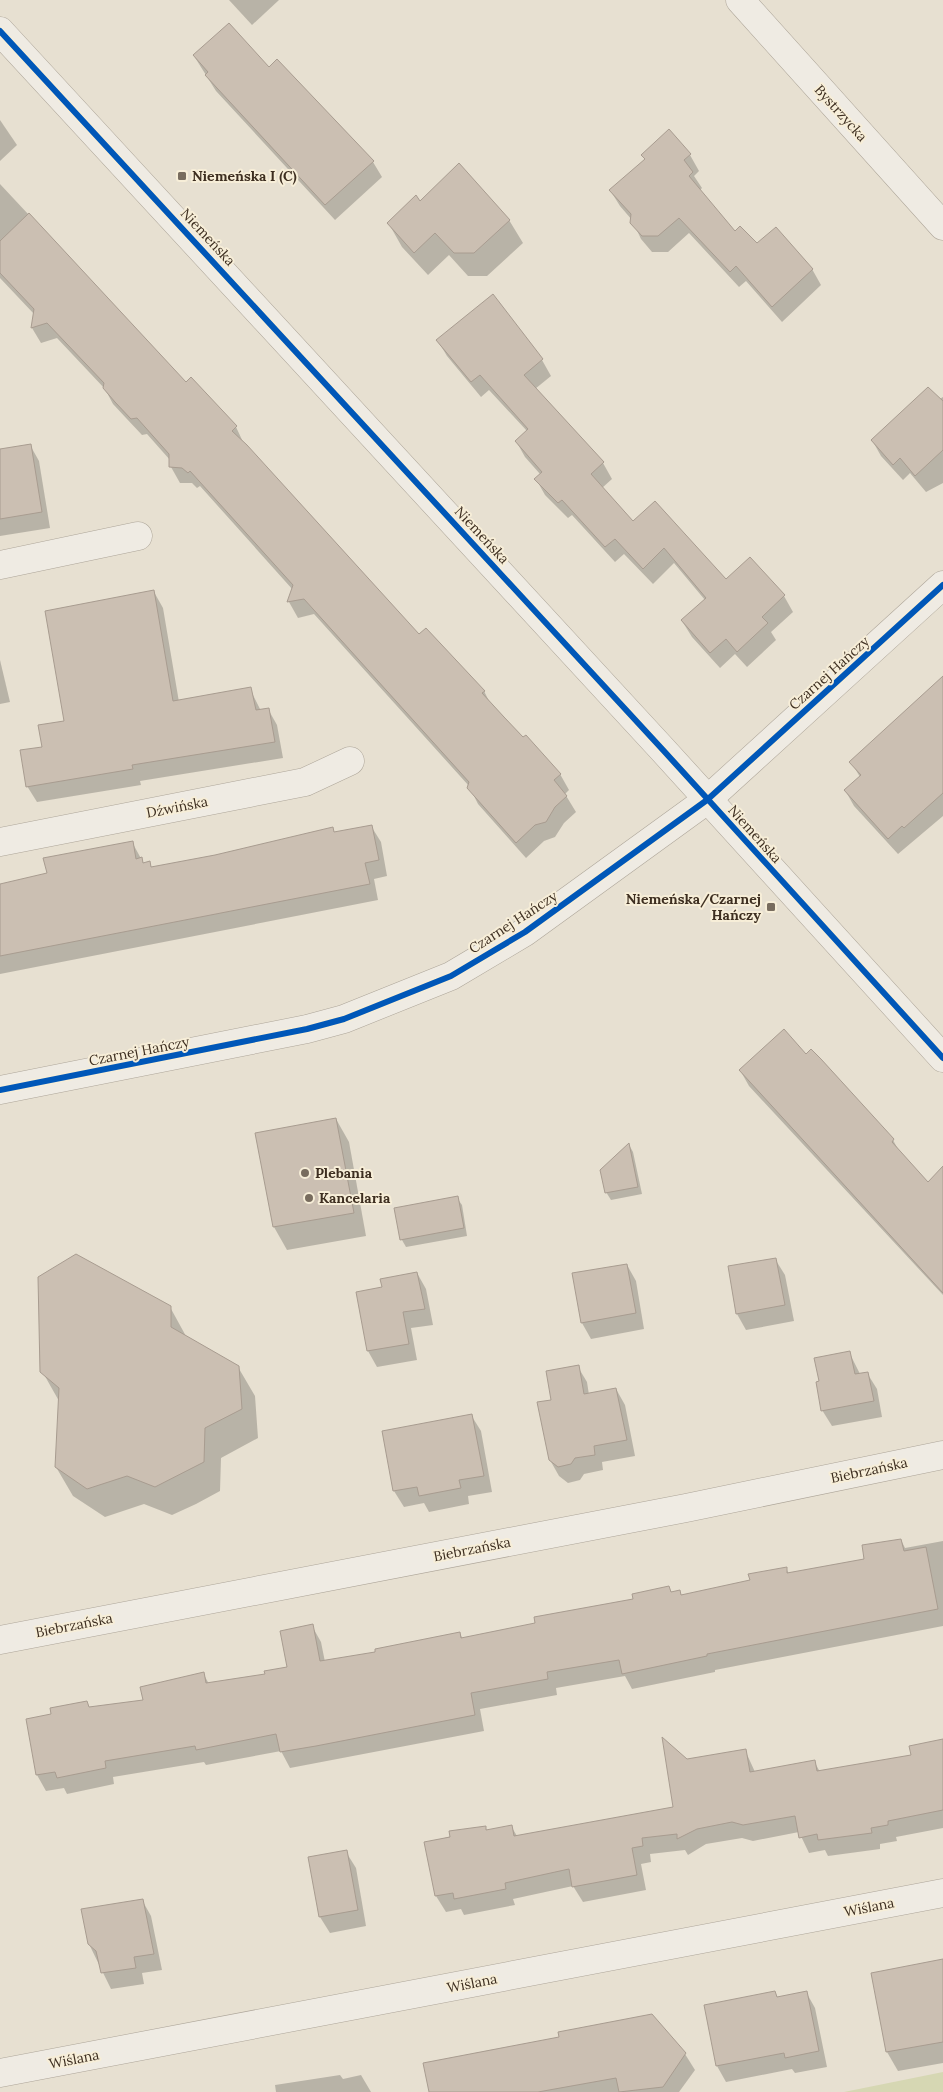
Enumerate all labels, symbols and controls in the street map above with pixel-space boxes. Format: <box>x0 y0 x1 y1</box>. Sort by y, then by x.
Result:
street label: Bystrzycka <box>811 81 871 145</box>
place label: Niemeńska I (C) <box>192 167 297 185</box>
marker: Niemeńska I (C) <box>176 170 188 182</box>
street label: Niemeńska <box>177 205 239 269</box>
street label: Niemeńska <box>451 503 513 567</box>
street label: Czarnej Hańczy <box>785 632 873 714</box>
street label: Dźwińska <box>145 792 209 822</box>
street label: Niemeńska <box>724 801 786 867</box>
street label: Czarnej Hańczy <box>465 886 561 957</box>
place label: Niemeńska/Czarnej Hańczy <box>626 890 761 924</box>
marker: Niemeńska/Czarnej Hańczy <box>765 901 777 913</box>
street label: Czarnej Hańczy <box>87 1032 191 1070</box>
place label: Plebania <box>315 1164 373 1182</box>
marker: Plebania <box>299 1167 311 1179</box>
place label: Kancelaria <box>319 1189 391 1207</box>
marker: Kancelaria <box>303 1192 315 1204</box>
street label: Biebrzańska <box>829 1453 909 1487</box>
street label: Biebrzańska <box>432 1533 512 1565</box>
street label: Biebrzańska <box>34 1609 114 1641</box>
street label: Wiślana <box>842 1893 896 1921</box>
street label: Wiślana <box>445 1969 499 1997</box>
street label: Wiślana <box>47 2045 101 2073</box>

